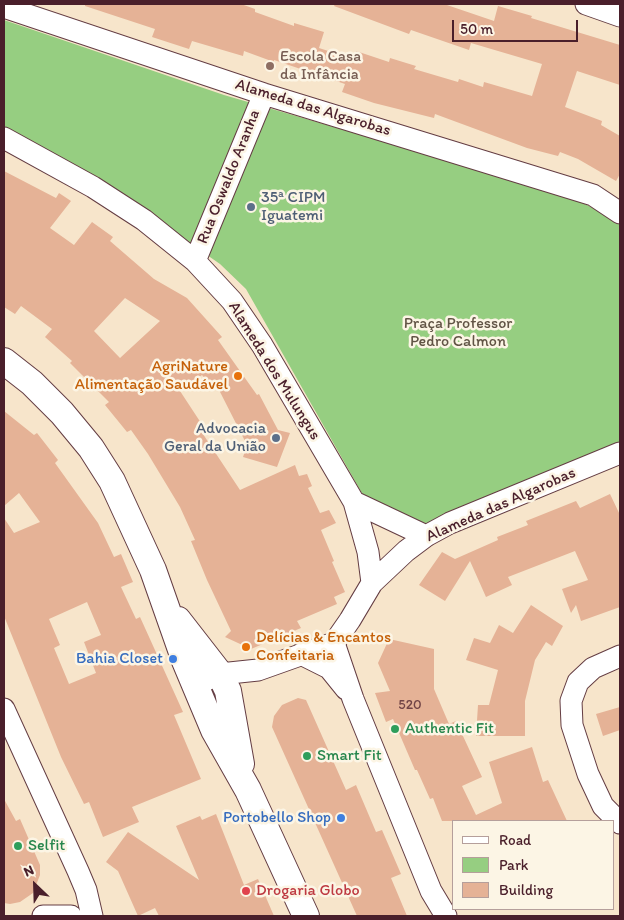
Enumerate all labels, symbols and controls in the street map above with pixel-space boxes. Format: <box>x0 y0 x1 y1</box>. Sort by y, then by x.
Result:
scale bar <box>454 10 580 42</box>
text: 50 m <box>460 20 493 38</box>
place label: Escola Casa da Infância <box>280 47 361 85</box>
marker: Escola Casa da Infância <box>264 60 276 72</box>
street label: Alameda das Algarobas <box>233 75 393 141</box>
street label: Rua Oswaldo Aranha <box>193 107 265 247</box>
place label: 35ª CIPM Iguatemi <box>261 188 325 226</box>
marker: 35ª CIPM Iguatemi <box>245 201 257 213</box>
street label: Alameda dos Mulungus <box>224 298 324 444</box>
park label: Praça Professor Pedro Calmon <box>404 314 512 352</box>
place label: AgriNature Alimentação Saudável <box>75 357 228 395</box>
marker: AgriNature Alimentação Saudável <box>232 370 244 382</box>
place label: Advocacia Geral da União <box>164 419 266 457</box>
marker: Advocacia Geral da União <box>270 432 282 444</box>
street label: Alameda das Algarobas <box>423 463 579 547</box>
place label: Delícias & Encantos Confeitaria <box>256 628 391 666</box>
marker: Delícias & Encantos Confeitaria <box>240 641 252 653</box>
place label: Bahia Closet <box>76 649 163 669</box>
marker: Bahia Closet <box>167 653 179 665</box>
house number: 520 <box>398 697 422 713</box>
place label: Authentic Fit <box>405 719 494 739</box>
marker: Authentic Fit <box>389 723 401 735</box>
place label: Smart Fit <box>317 746 382 766</box>
marker: Smart Fit <box>301 750 313 762</box>
place label: Portobello Shop <box>223 808 331 828</box>
marker: Portobello Shop <box>335 812 347 824</box>
legend <box>452 820 614 910</box>
text: Road <box>499 831 531 849</box>
place label: Selfit <box>28 836 65 856</box>
marker: Selfit <box>12 840 24 852</box>
text: Park <box>499 856 529 874</box>
north arrow <box>10 860 60 910</box>
text: N <box>21 861 36 881</box>
place label: Drogaria Globo <box>256 881 360 901</box>
text: Building <box>499 881 553 899</box>
marker: Drogaria Globo <box>240 885 252 897</box>

